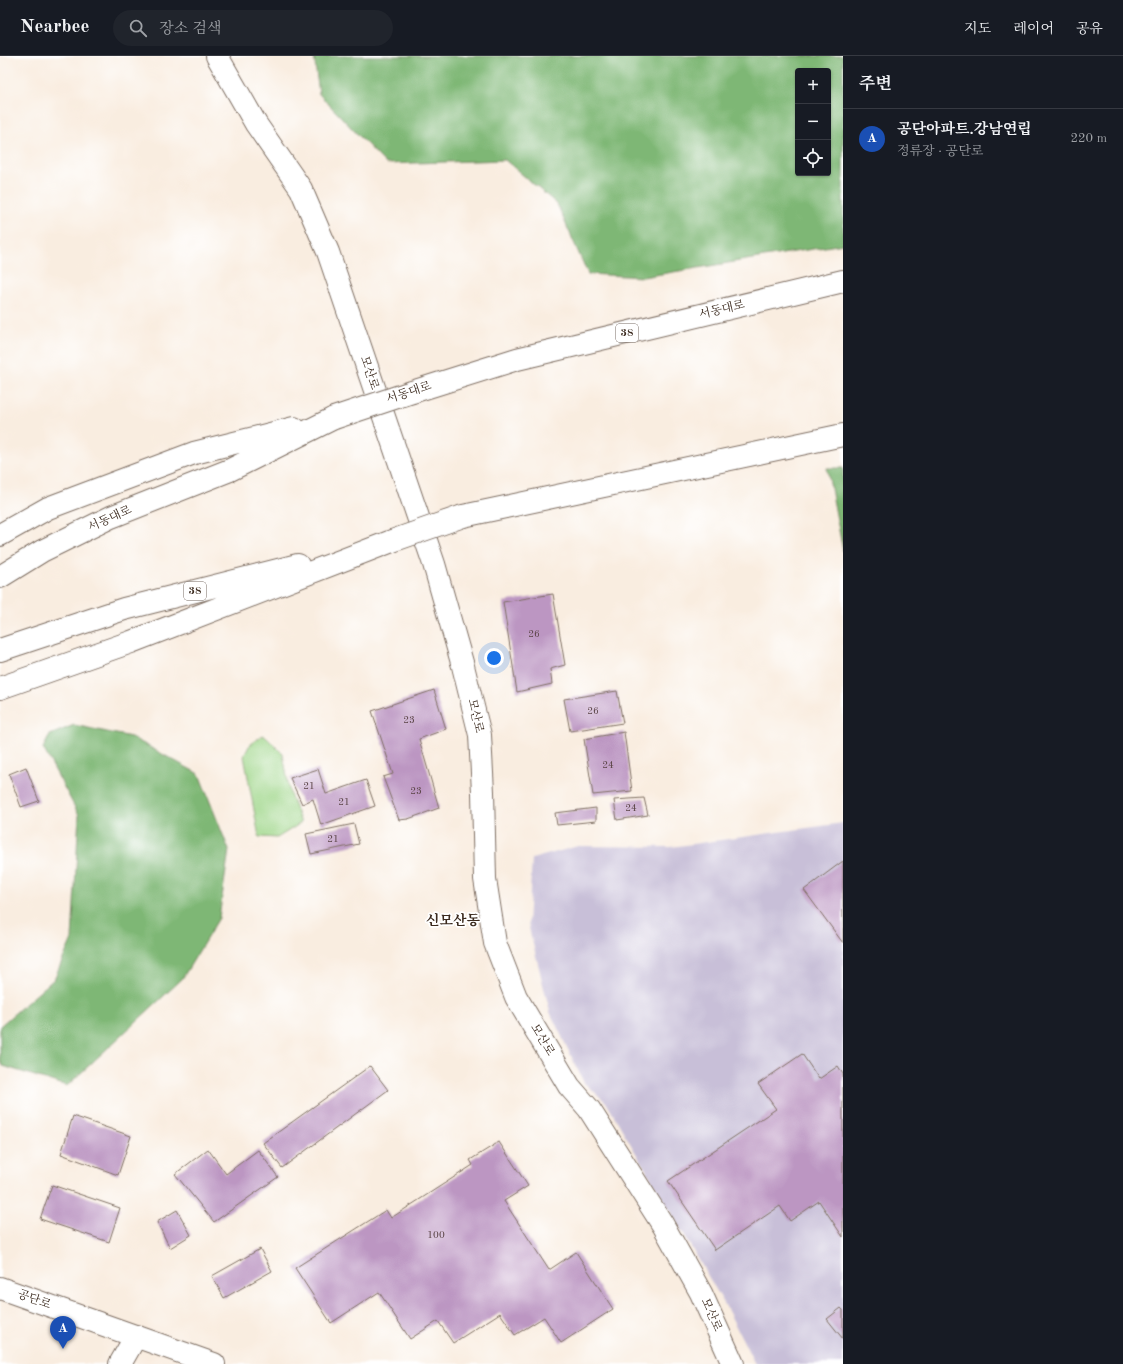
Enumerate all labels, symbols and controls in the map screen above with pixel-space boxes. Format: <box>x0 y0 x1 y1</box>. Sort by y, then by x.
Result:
search box <box>113 10 393 46</box>
icon: search <box>127 17 149 39</box>
text: Nearbee <box>20 18 89 37</box>
text: 장소 검색 <box>159 22 222 37</box>
text: 지도 <box>964 22 991 36</box>
text: 레이어 <box>1013 22 1054 36</box>
text: 공유 <box>1076 22 1103 36</box>
map controls <box>795 68 831 176</box>
button: + <box>795 68 831 104</box>
text: 주변 <box>859 76 892 93</box>
button: − <box>795 104 831 140</box>
text: 공단아파트.강남연립 <box>897 123 1032 138</box>
text: A <box>867 132 877 145</box>
text: 220 m <box>1070 132 1107 145</box>
button: locate <box>795 140 831 176</box>
text: 정류장 · 공단로 <box>897 145 983 158</box>
street label: 서동대로 <box>698 298 746 321</box>
road number: 38 <box>616 324 638 342</box>
street label: 모산로 <box>358 354 381 392</box>
street label: 서동대로 <box>385 379 433 406</box>
street label: 서동대로 <box>86 503 134 534</box>
road number: 38 <box>184 582 206 600</box>
house number: 26 <box>528 629 540 639</box>
your location <box>484 648 504 668</box>
street label: 모산로 <box>465 697 486 735</box>
house number: 26 <box>587 706 599 716</box>
house number: 23 <box>403 715 415 725</box>
house number: 24 <box>602 760 614 770</box>
house number: 21 <box>303 781 315 791</box>
house number: 23 <box>410 786 422 796</box>
house number: 21 <box>338 797 350 807</box>
house number: 24 <box>625 803 637 813</box>
house number: 21 <box>327 834 339 844</box>
district label: 신모산동 <box>426 912 481 928</box>
street label: 모산로 <box>528 1021 557 1058</box>
house number: 100 <box>427 1230 445 1240</box>
street label: 공단로 <box>16 1287 53 1312</box>
street label: 모산로 <box>698 1296 725 1334</box>
pin: A <box>50 1316 76 1349</box>

